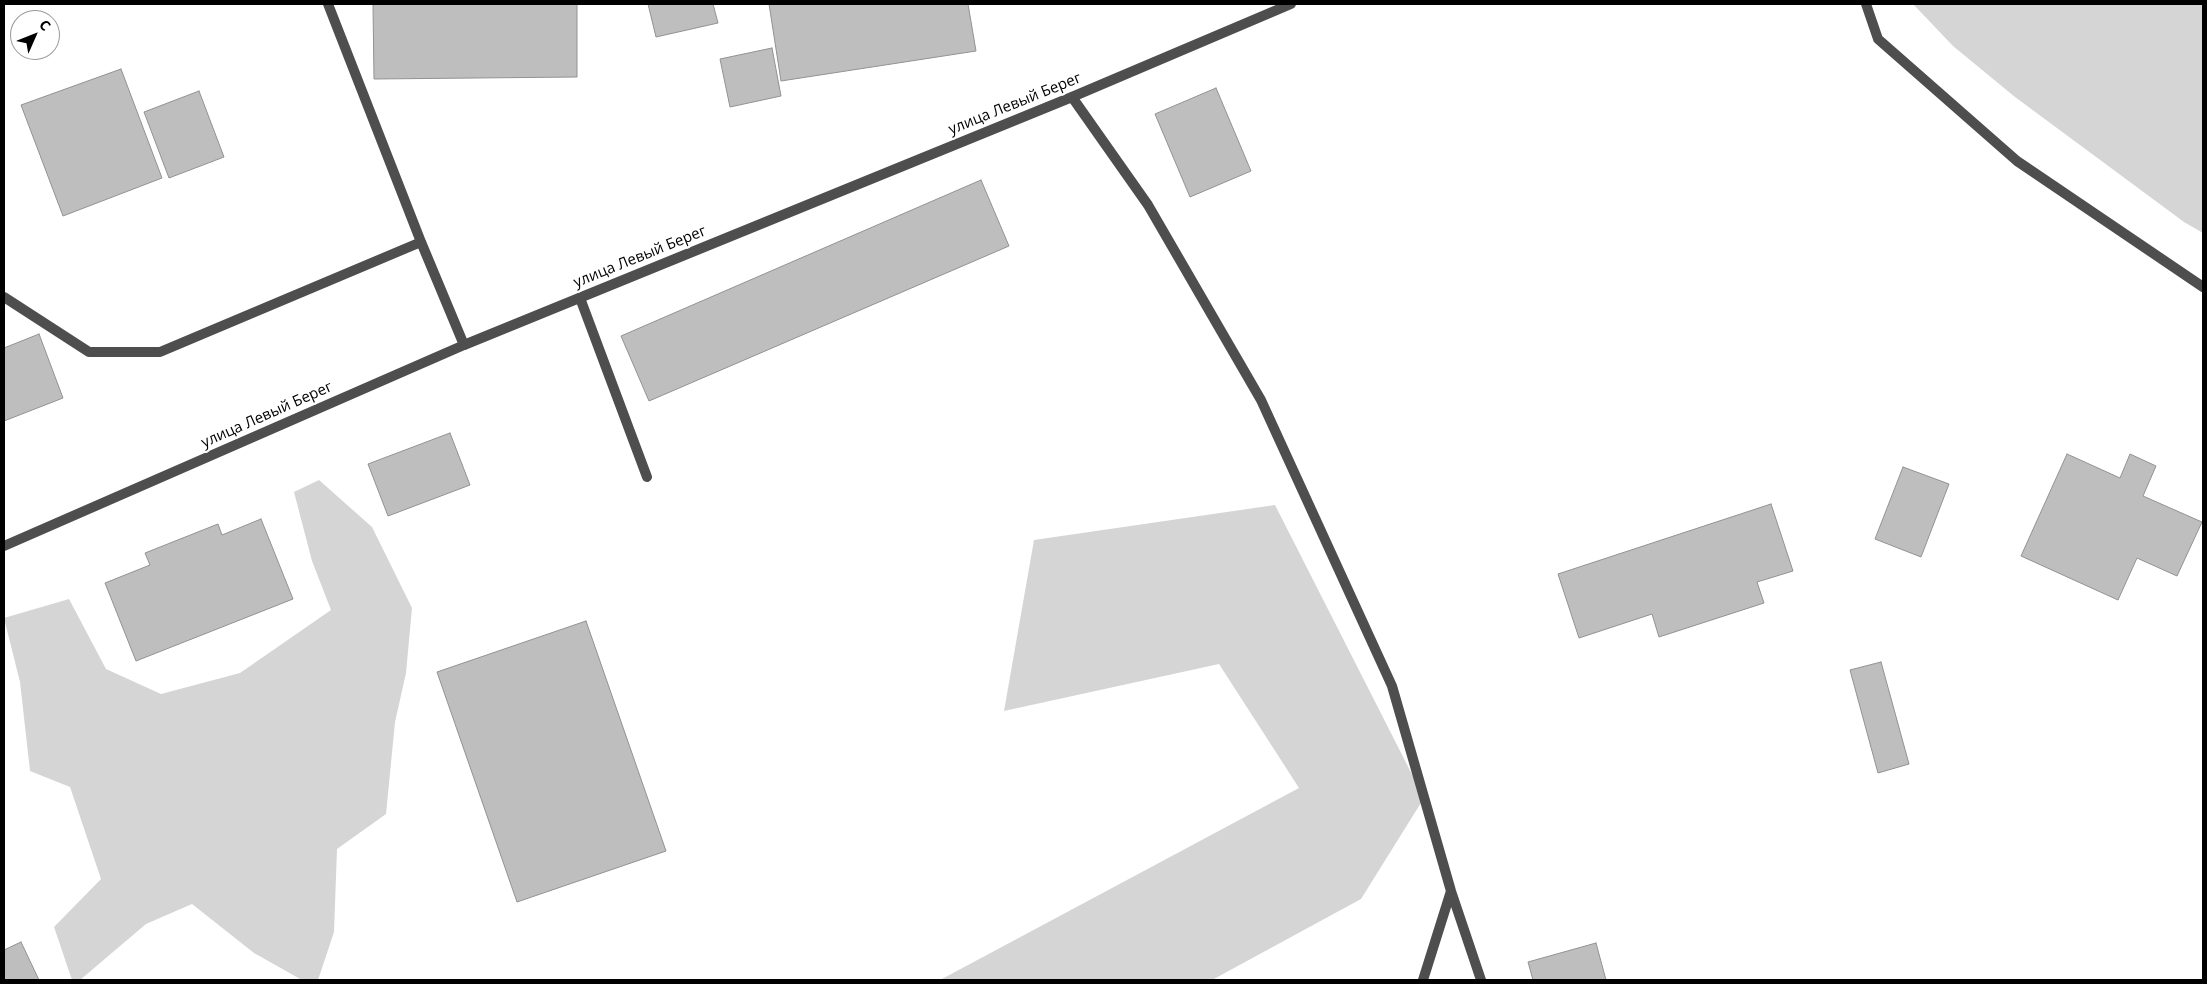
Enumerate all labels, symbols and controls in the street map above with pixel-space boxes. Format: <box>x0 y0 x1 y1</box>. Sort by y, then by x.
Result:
north arrow <box>10 10 60 60</box>
text: С <box>35 15 55 35</box>
street label: улица Левый Берег <box>946 69 1084 139</box>
street label: улица Левый Берег <box>571 222 709 292</box>
street label: улица Левый Берег <box>199 378 335 452</box>

